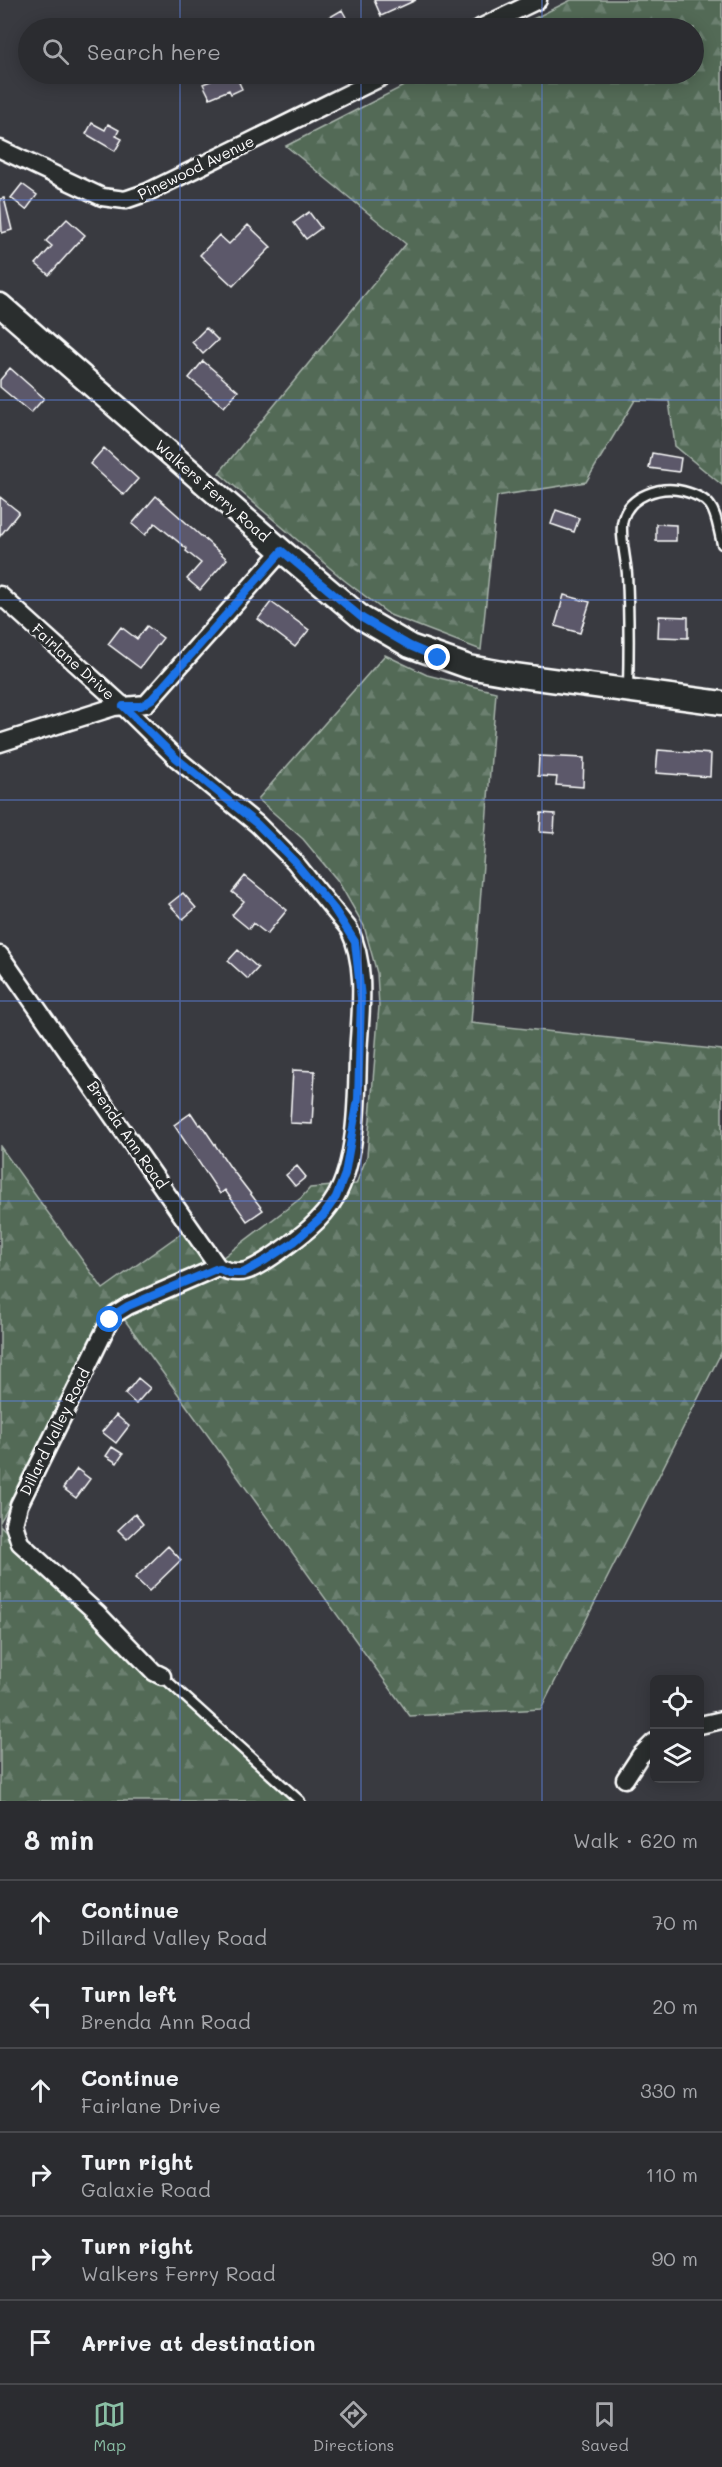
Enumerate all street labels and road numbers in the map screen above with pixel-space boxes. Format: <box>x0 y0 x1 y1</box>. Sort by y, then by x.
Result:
street label: Pinewood Avenue <box>134 130 257 204</box>
street label: Walkers Ferry Road <box>151 435 274 546</box>
street label: Fairlane Drive <box>28 619 119 704</box>
street label: Brenda Ann Road <box>83 1077 173 1192</box>
street label: Dillard Valley Road <box>15 1365 94 1499</box>

